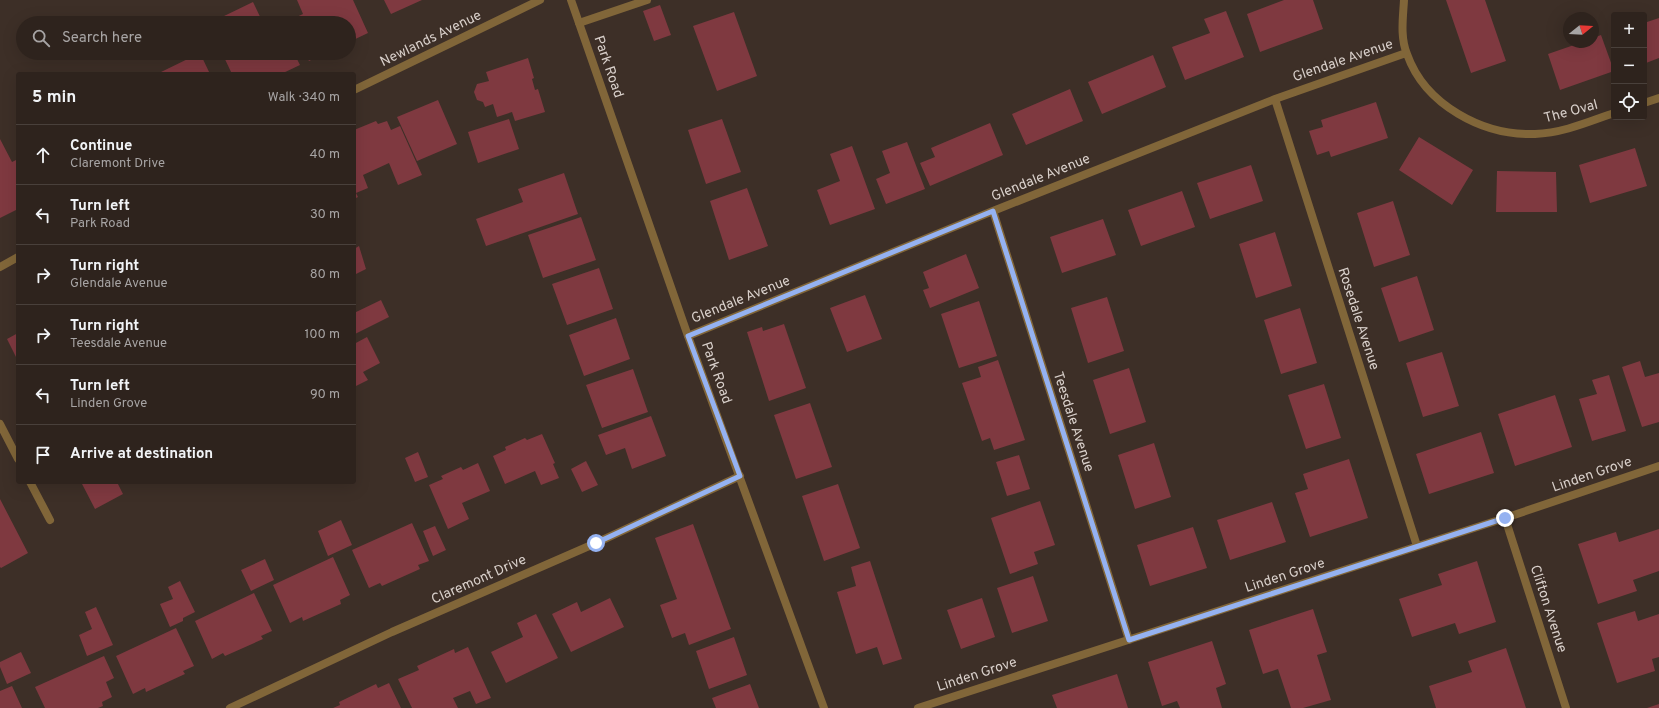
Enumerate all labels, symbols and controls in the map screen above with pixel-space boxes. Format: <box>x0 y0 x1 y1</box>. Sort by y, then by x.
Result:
street label: Newlands Avenue <box>378 7 484 71</box>
north arrow <box>1563 12 1599 48</box>
map controls <box>1611 12 1647 120</box>
button: + <box>1611 12 1647 48</box>
search box <box>16 16 356 60</box>
icon: search <box>30 27 52 49</box>
text: Search here <box>62 29 142 48</box>
street label: Park Road <box>589 34 627 100</box>
street label: Glendale Avenue <box>1291 36 1395 86</box>
button: − <box>1611 48 1647 84</box>
button: locate <box>1611 84 1647 120</box>
text: 5 min <box>32 87 76 109</box>
text: Walk · 340 m <box>268 90 340 106</box>
street label: The Oval <box>1542 97 1600 127</box>
text: Continue <box>70 137 132 156</box>
icon: ahead <box>32 144 54 166</box>
text: 40 m <box>310 147 340 163</box>
street label: Glendale Avenue <box>989 150 1093 206</box>
text: Claremont Drive <box>70 156 165 172</box>
text: Turn left <box>70 197 130 216</box>
icon: left <box>32 204 54 226</box>
text: 30 m <box>310 207 340 223</box>
text: Park Road <box>70 216 130 232</box>
text: Turn right <box>70 257 139 276</box>
icon: right <box>32 264 54 286</box>
street label: Rosedale Avenue <box>1333 266 1383 372</box>
text: 80 m <box>310 267 340 283</box>
street label: Glendale Avenue <box>689 272 793 328</box>
text: Glendale Avenue <box>70 276 168 292</box>
text: Turn right <box>70 317 139 336</box>
icon: right <box>32 324 54 346</box>
text: 100 m <box>304 327 340 343</box>
text: Teesdale Avenue <box>70 336 167 352</box>
street label: Park Road <box>697 340 735 406</box>
street label: Teesdale Avenue <box>1049 370 1097 474</box>
text: Turn left <box>70 377 130 396</box>
icon: left <box>32 384 54 406</box>
text: 90 m <box>310 387 340 403</box>
text: Linden Grove <box>70 396 147 412</box>
icon: arrive <box>32 444 54 466</box>
text: Arrive at destination <box>70 445 213 464</box>
street label: Linden Grove <box>1550 453 1634 497</box>
route end <box>1496 509 1514 527</box>
route start <box>587 534 605 552</box>
street label: Claremont Drive <box>429 551 529 609</box>
street label: Linden Grove <box>1243 555 1327 597</box>
street label: Clifton Avenue <box>1526 563 1570 655</box>
street label: Linden Grove <box>935 654 1019 696</box>

